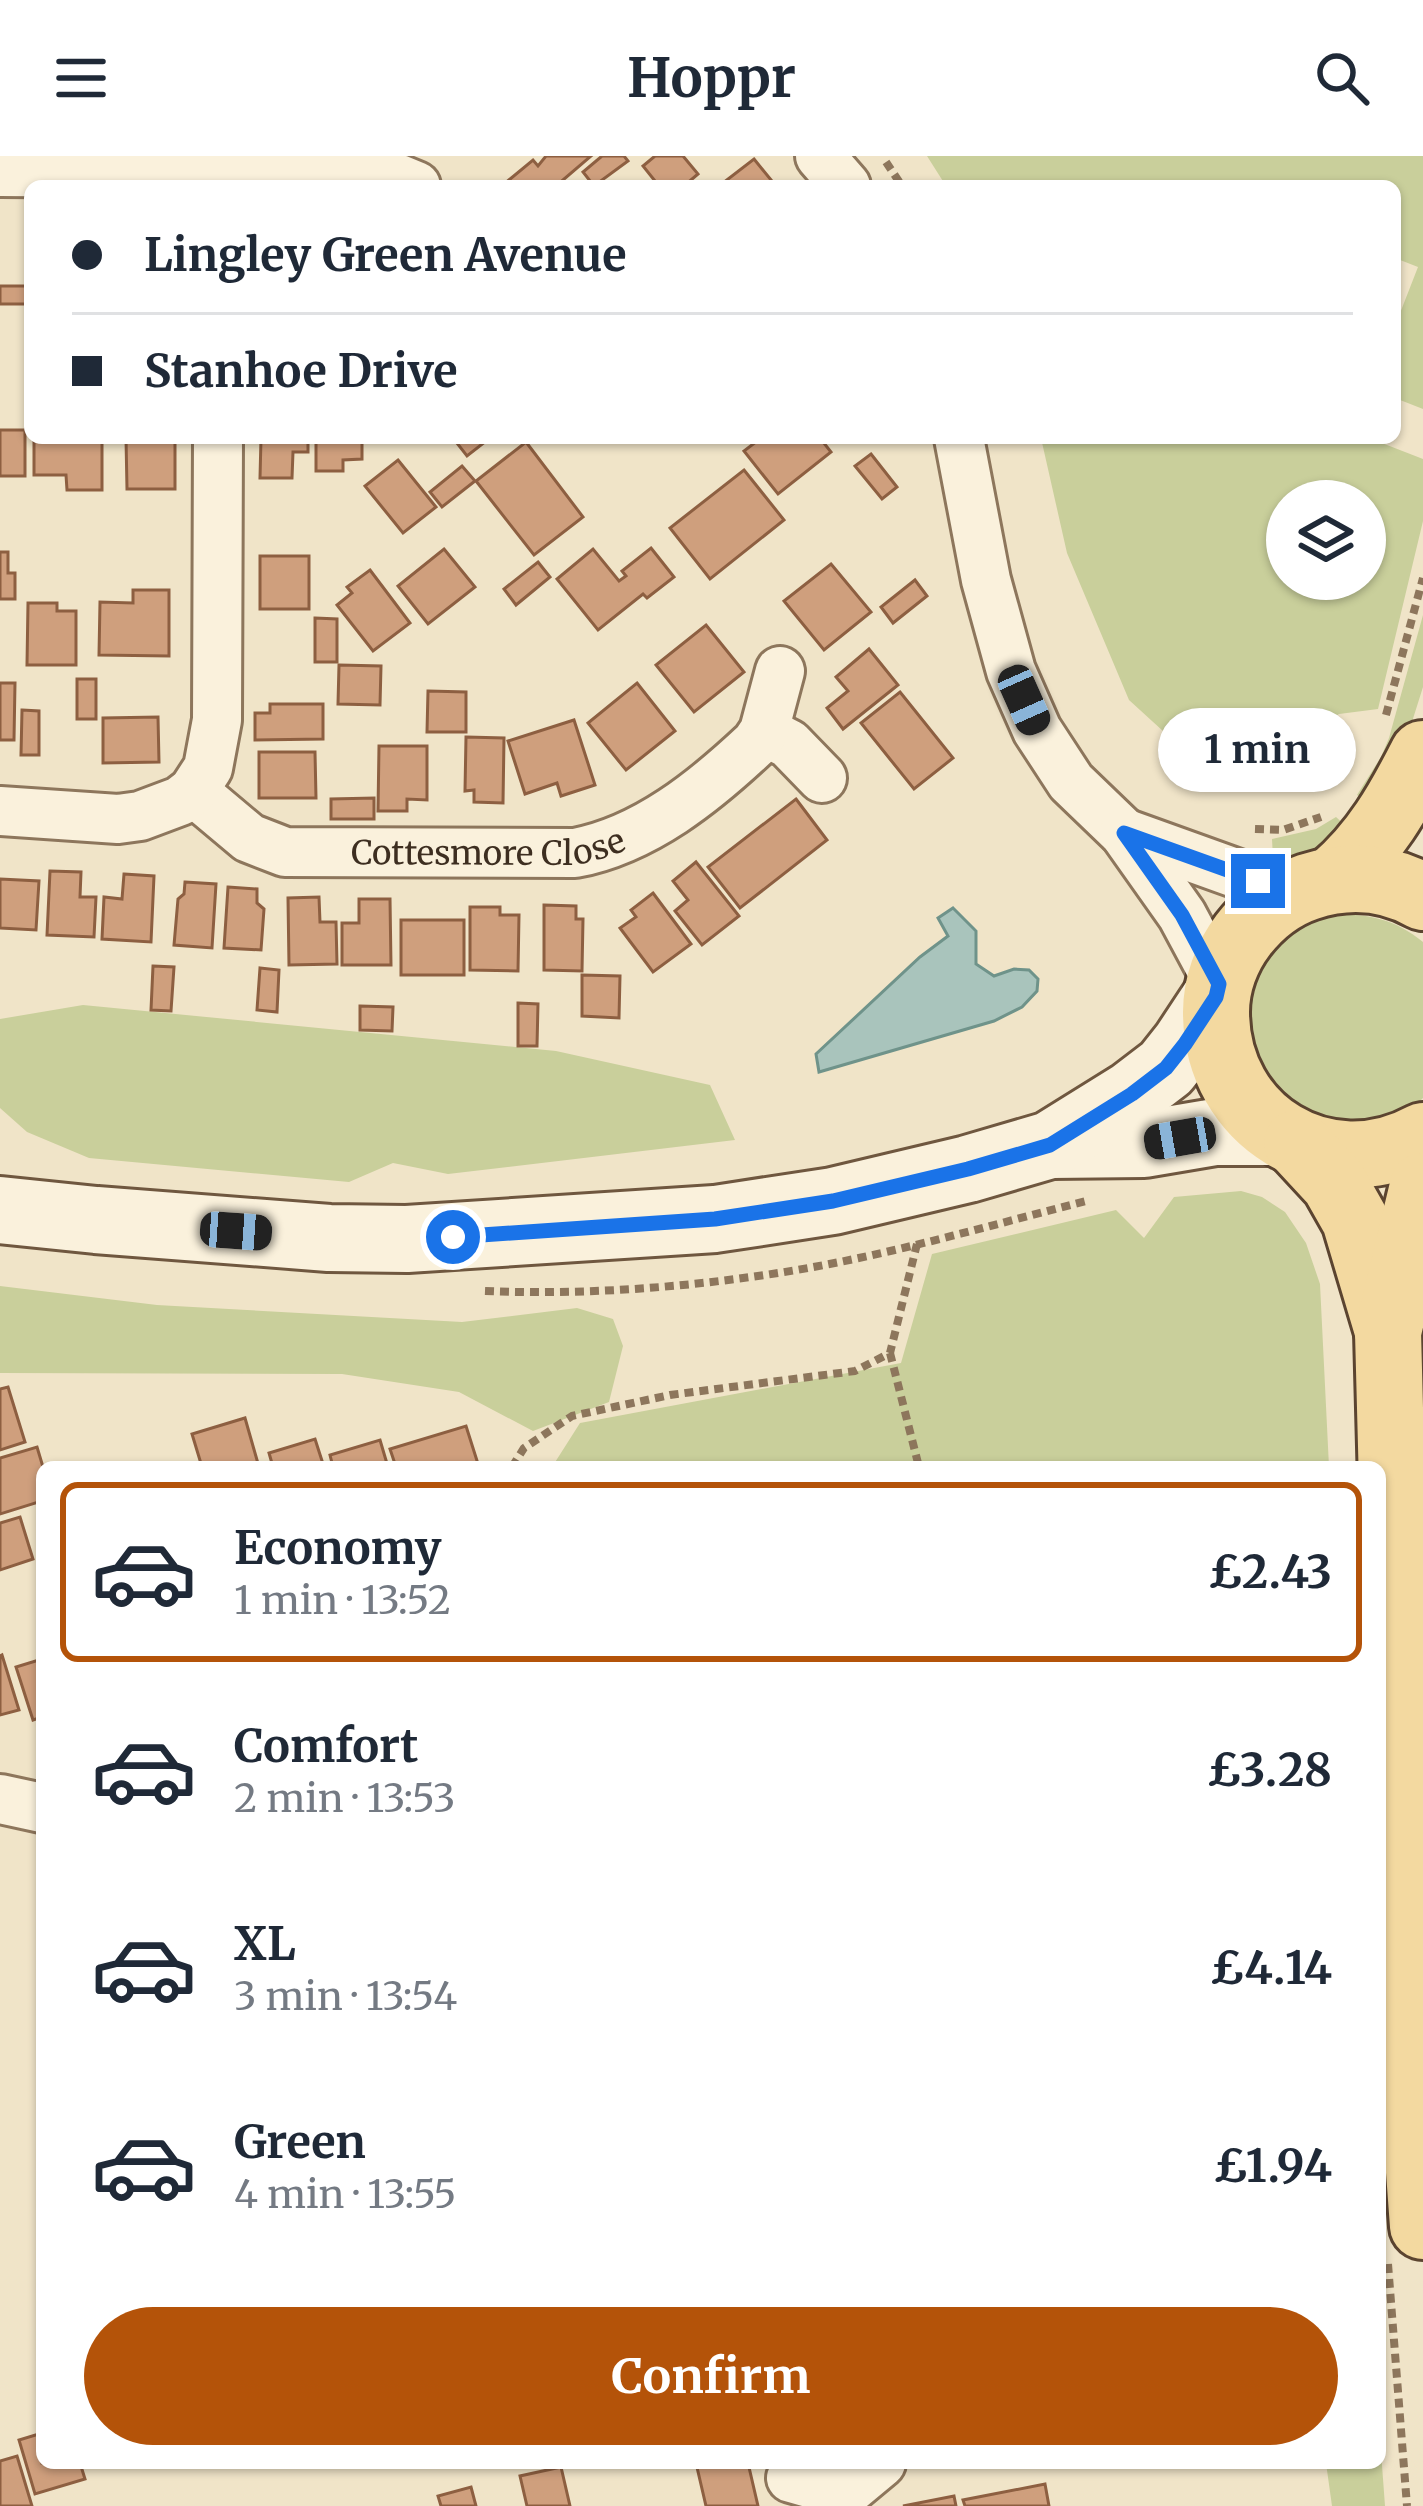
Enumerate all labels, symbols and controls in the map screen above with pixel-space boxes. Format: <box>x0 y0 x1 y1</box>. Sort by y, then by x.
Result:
text: Hoppr <box>627 44 796 112</box>
icon: menu <box>48 45 114 111</box>
icon: search <box>1309 45 1375 111</box>
text: Lingley Green Avenue <box>144 227 627 283</box>
text: Stanhoe Drive <box>144 343 458 399</box>
map controls <box>1266 480 1386 600</box>
button: layers <box>1266 480 1386 600</box>
car <box>993 660 1055 740</box>
callout: 1 min <box>1159 707 1357 791</box>
text: 1 min <box>1204 725 1310 774</box>
street label: Cottesmore Close <box>351 820 631 874</box>
route end <box>1231 854 1285 908</box>
car <box>1141 1114 1219 1162</box>
route start <box>426 1210 480 1264</box>
car <box>199 1211 273 1251</box>
icon: car <box>90 1518 198 1626</box>
text: Economy <box>234 1520 442 1576</box>
text: £2.43 <box>1208 1544 1332 1600</box>
text: 1 min · 13:52 <box>234 1576 451 1625</box>
icon: car <box>90 1716 198 1824</box>
text: Comfort <box>234 1718 418 1774</box>
text: £3.28 <box>1207 1742 1332 1798</box>
text: 2 min · 13:53 <box>234 1774 455 1823</box>
icon: car <box>90 1914 198 2022</box>
text: XL <box>234 1916 296 1972</box>
text: £4.14 <box>1210 1940 1332 1996</box>
text: 3 min · 13:54 <box>234 1972 457 2021</box>
icon: car <box>90 2112 198 2220</box>
text: Green <box>234 2114 366 2170</box>
text: £1.94 <box>1213 2138 1332 2194</box>
text: 4 min · 13:55 <box>234 2170 456 2219</box>
button: Confirm <box>84 2307 1338 2445</box>

